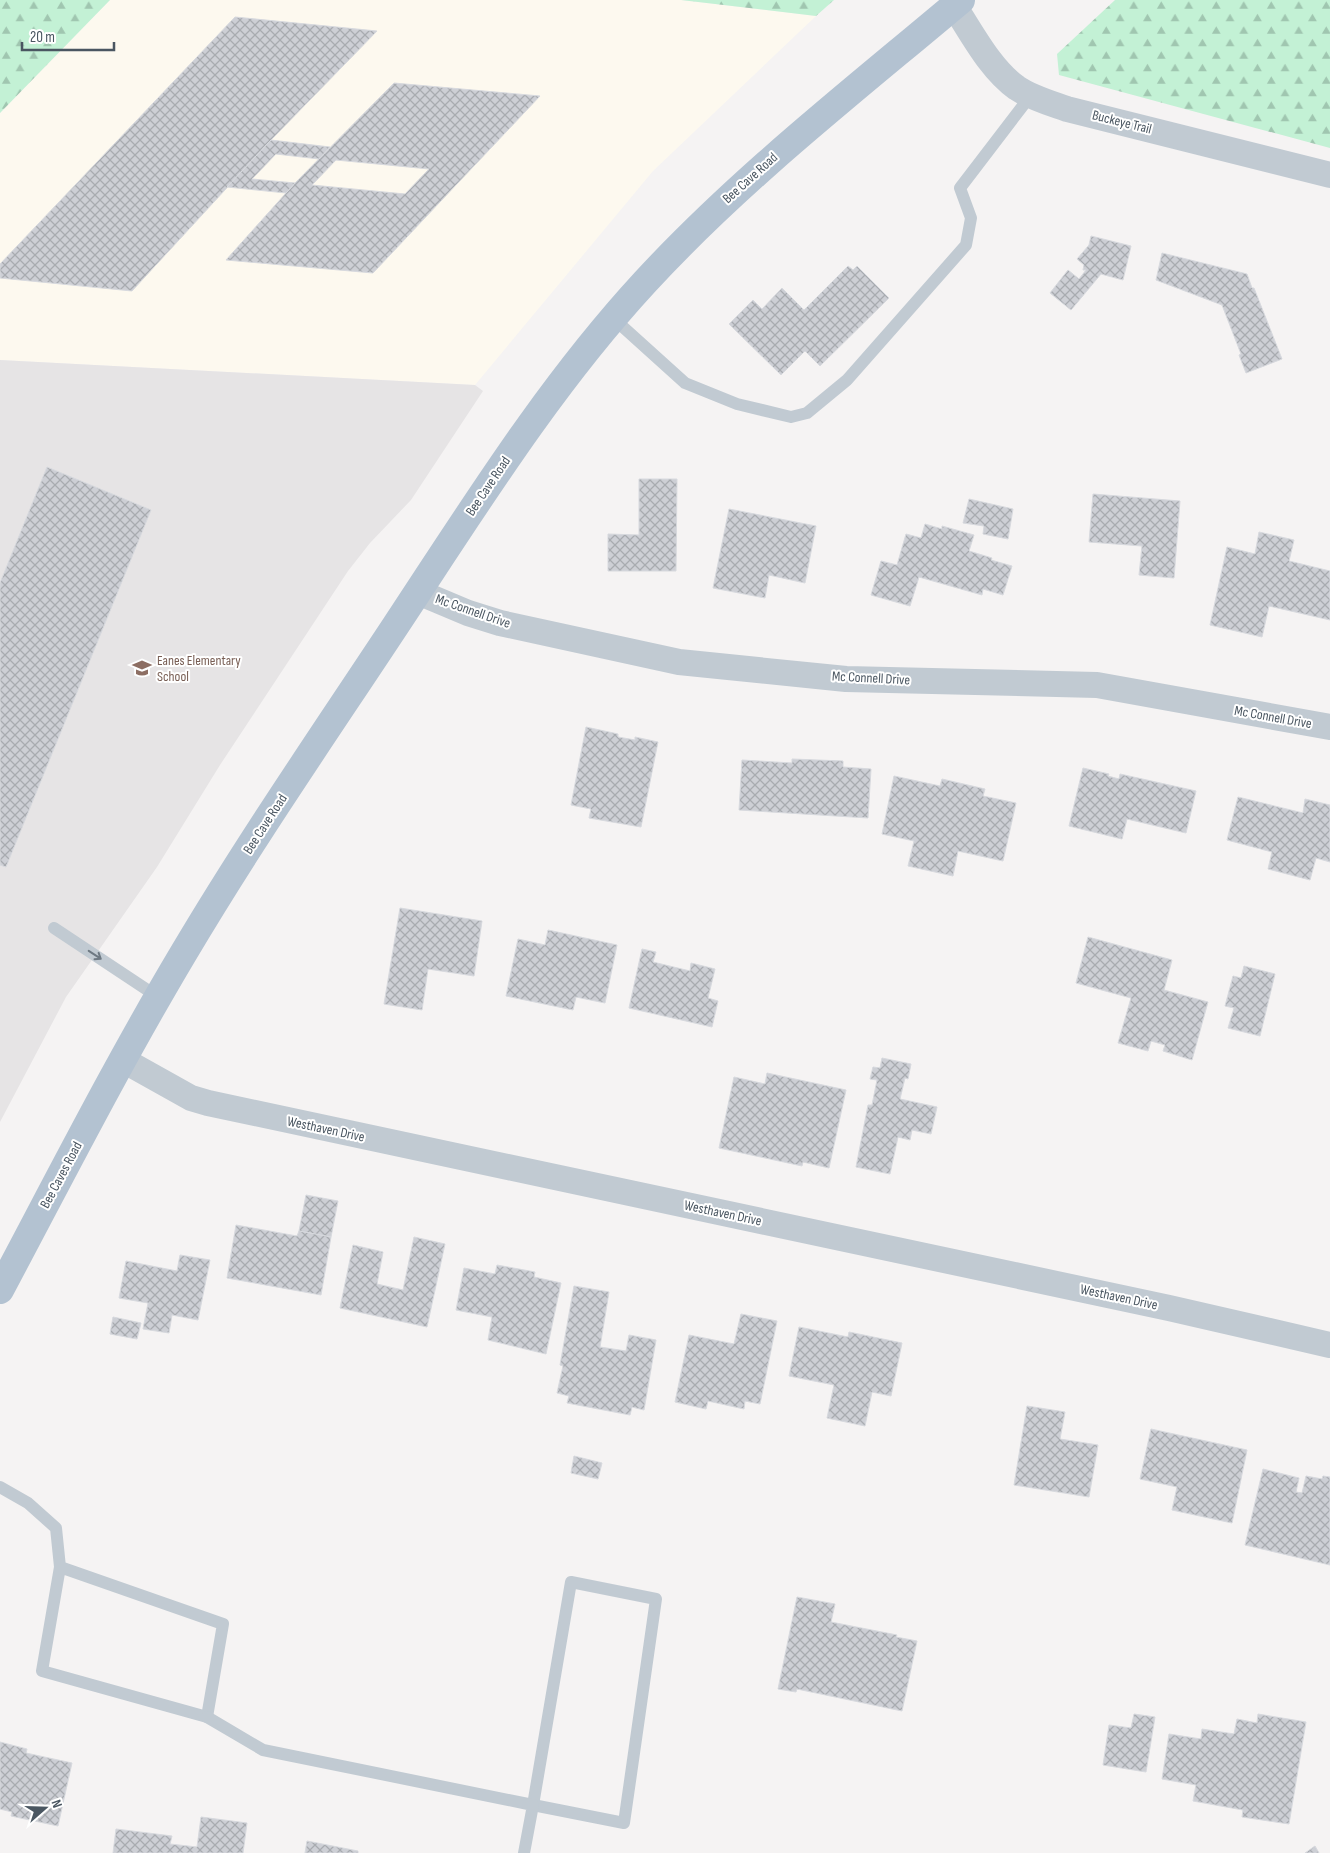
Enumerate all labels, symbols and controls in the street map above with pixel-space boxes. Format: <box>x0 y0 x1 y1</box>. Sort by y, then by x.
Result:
scale bar <box>22 20 115 52</box>
text: 20 m <box>30 28 55 47</box>
street label: Buckeye Trail <box>1091 106 1153 138</box>
street label: Bee Cave Road <box>719 149 781 207</box>
street label: Bee Cave Road <box>462 453 514 519</box>
street label: Mc Connell Drive <box>433 590 513 632</box>
place label: Eanes Elementary School <box>157 652 241 685</box>
school or university icon: Eanes Elementary School <box>131 657 153 679</box>
street label: Mc Connell Drive <box>832 667 910 689</box>
street label: Mc Connell Drive <box>1233 702 1313 732</box>
street label: Bee Cave Road <box>239 791 291 857</box>
one-way arrow <box>88 950 102 960</box>
street label: Westhaven Drive <box>286 1113 366 1145</box>
street label: Bee Caves Road <box>36 1139 86 1211</box>
street label: Westhaven Drive <box>683 1197 763 1229</box>
street label: Westhaven Drive <box>1079 1281 1159 1313</box>
north arrow <box>20 1783 70 1833</box>
text: N <box>47 1797 66 1810</box>

